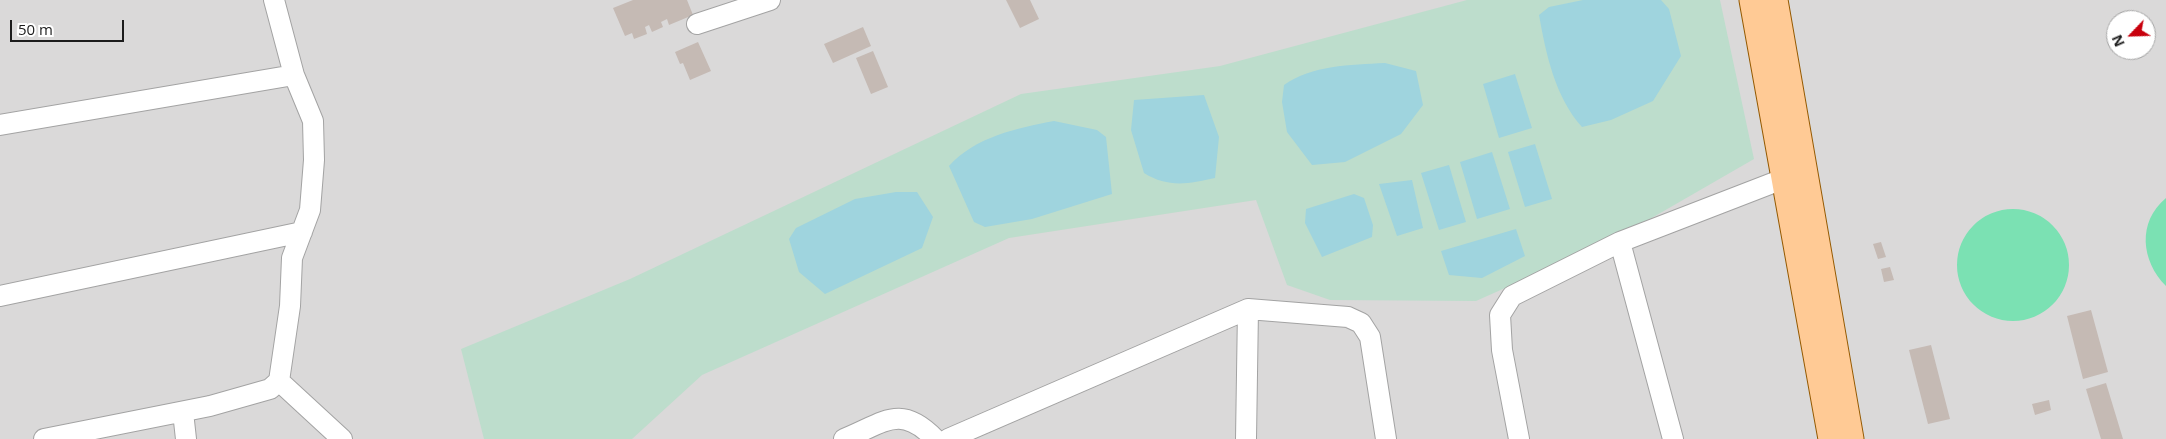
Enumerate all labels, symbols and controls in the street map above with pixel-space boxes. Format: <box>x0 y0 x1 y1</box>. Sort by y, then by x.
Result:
scale bar <box>12 10 126 42</box>
north arrow <box>2106 10 2156 60</box>
text: 50 m <box>18 19 53 39</box>
text: N <box>2107 32 2129 50</box>

